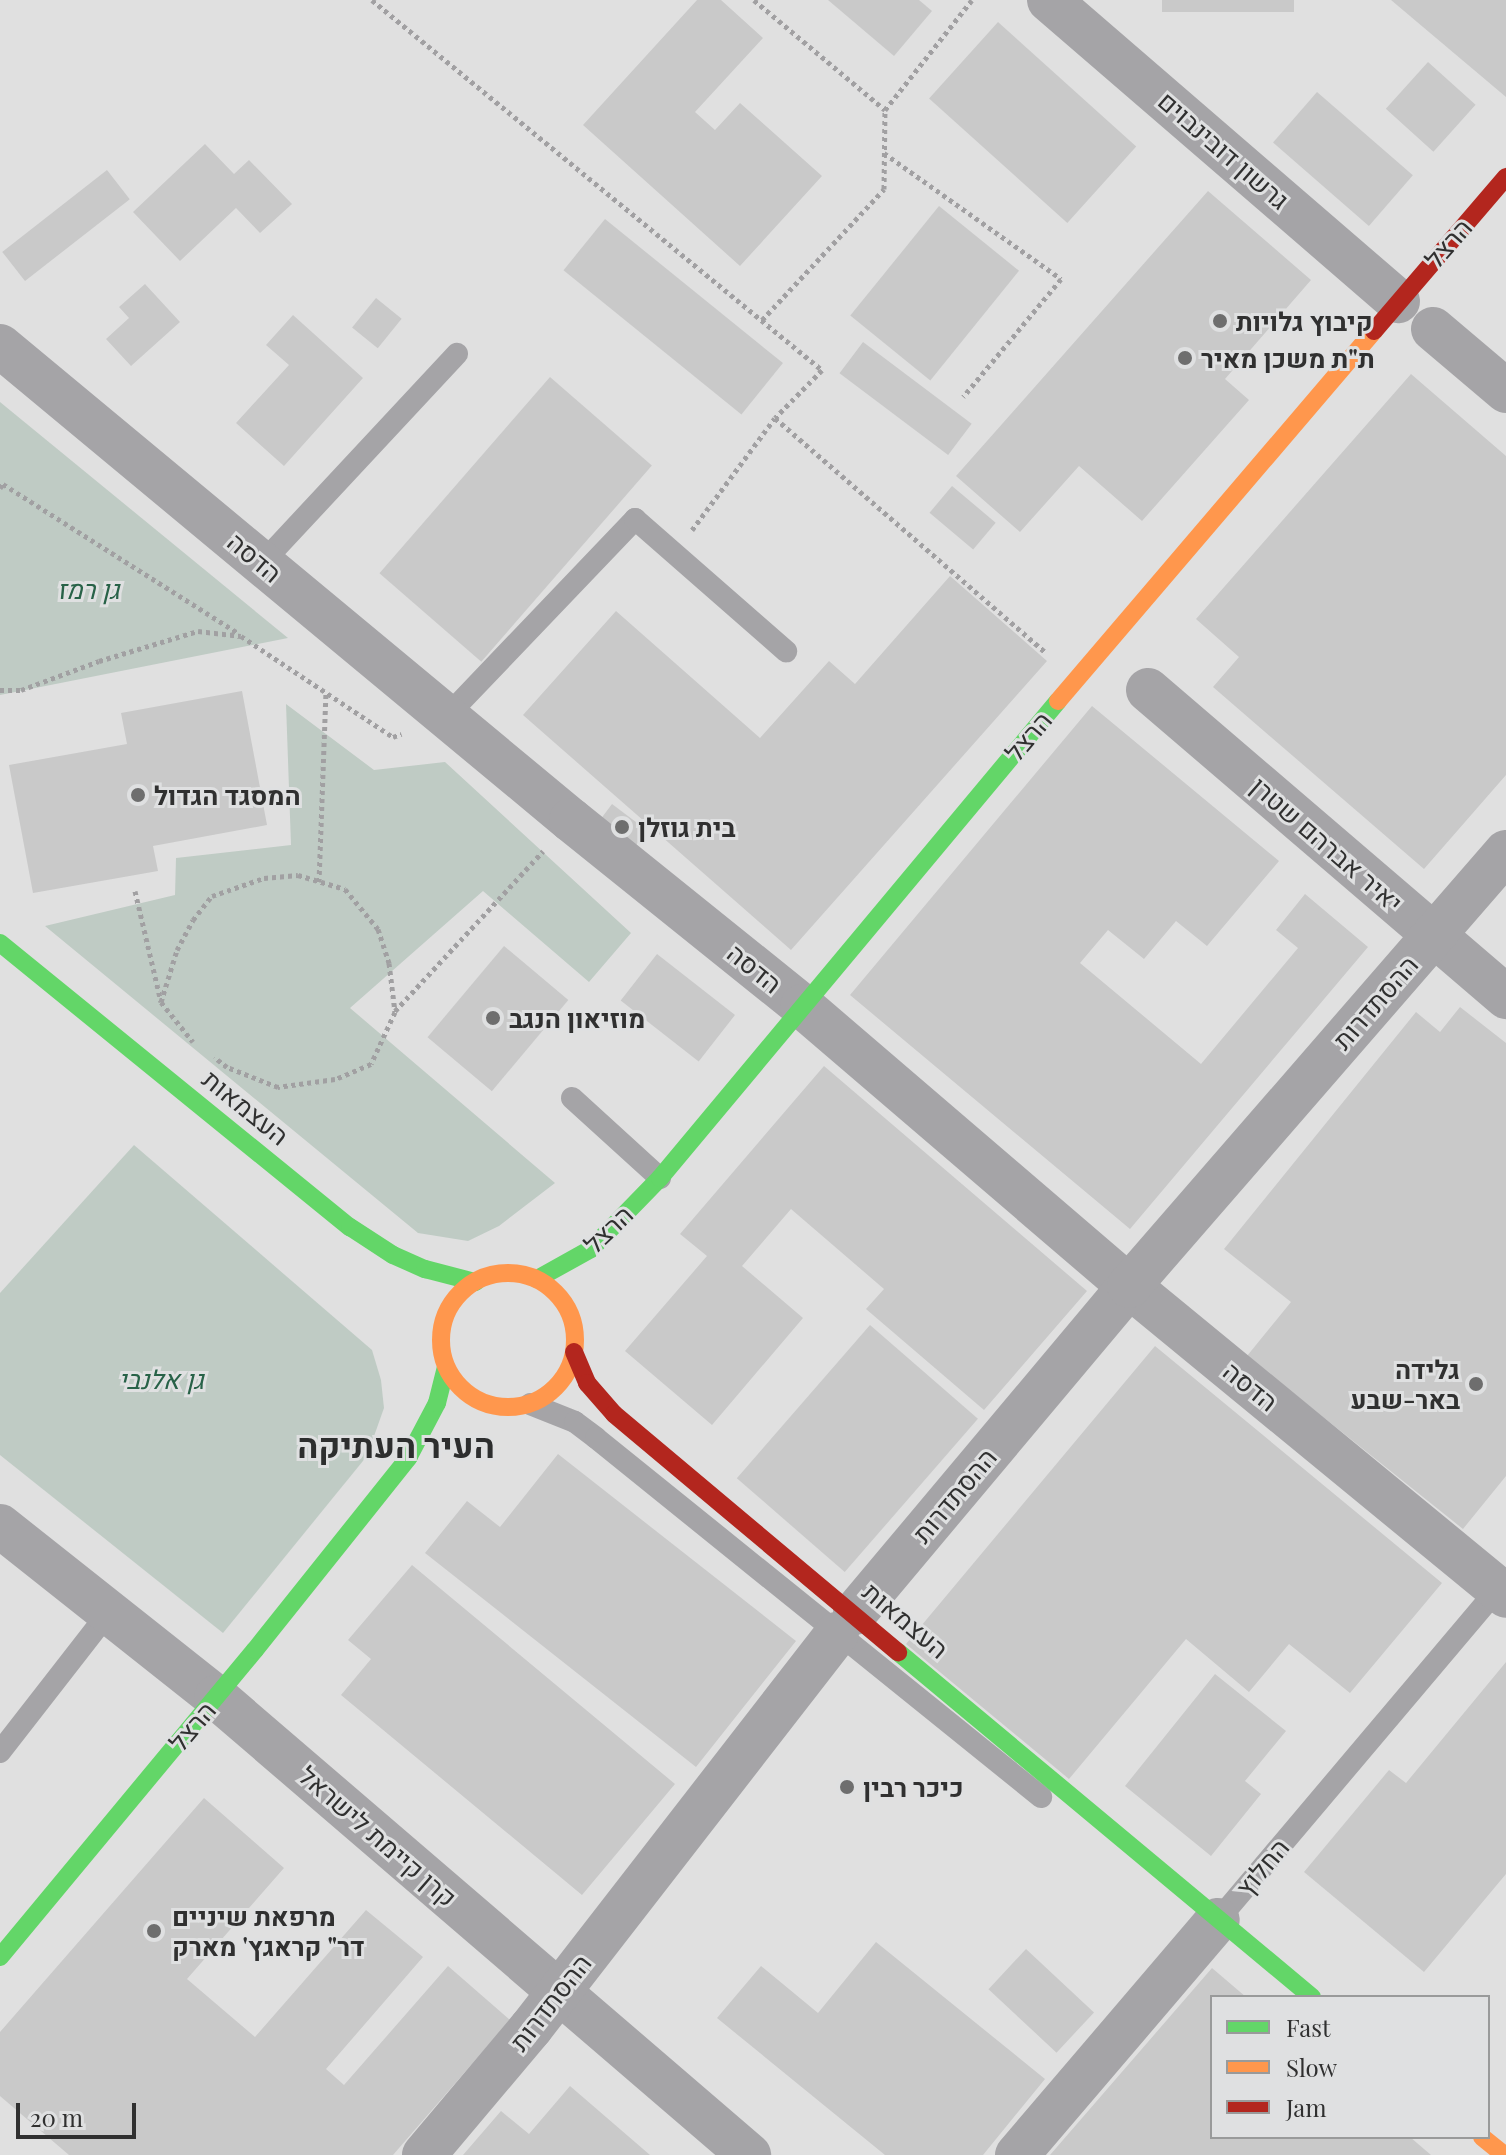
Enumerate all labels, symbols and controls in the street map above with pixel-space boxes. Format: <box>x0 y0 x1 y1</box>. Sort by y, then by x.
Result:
street label: גרשון דובינבוים <box>1152 85 1296 215</box>
street label: הרצל <box>1418 212 1478 274</box>
place label: קיבוץ גלויות <box>1236 305 1373 337</box>
marker: קיבוץ גלויות <box>1211 312 1229 330</box>
place label: ת"ת משכן מאיר <box>1201 342 1375 374</box>
marker: ת"ת משכן מאיר <box>1176 349 1194 367</box>
street label: הדסה <box>222 526 288 588</box>
park label: גן רמז <box>57 573 119 605</box>
street label: הרצל <box>998 705 1058 767</box>
street label: יאיר אברהם שטרן <box>1245 770 1409 918</box>
place label: המסגד הגדול <box>154 779 301 811</box>
marker: המסגד הגדול <box>129 786 147 804</box>
place label: בית גוזלן <box>638 811 736 843</box>
marker: בית גוזלן <box>613 818 631 836</box>
street label: הדסה <box>722 937 788 999</box>
street label: ההסתדרות <box>1326 949 1424 1055</box>
place label: מוזיאון הנגב <box>509 1002 645 1034</box>
marker: מוזיאון הנגב <box>484 1009 502 1027</box>
street label: העצמאות <box>197 1063 295 1151</box>
street label: הרצל <box>577 1198 639 1260</box>
place label: גלידה באר-שבע <box>1350 1353 1460 1414</box>
street label: הדסה <box>1218 1355 1284 1417</box>
park label: גן אלנבי <box>118 1363 204 1395</box>
marker: גלידה באר-שבע <box>1467 1375 1485 1393</box>
district label: העיר העתיקה <box>297 1425 495 1465</box>
street label: ההסתדרות <box>906 1441 1002 1549</box>
street label: העצמאות <box>857 1575 955 1665</box>
street label: הרצל <box>162 1695 222 1757</box>
street label: קרן קיימת לישראל <box>293 1759 463 1913</box>
place label: כיכר רבין <box>863 1771 964 1803</box>
marker: כיכר רבין <box>838 1778 856 1796</box>
street label: החלוץ <box>1229 1832 1295 1902</box>
place label: מרפאת שיניים דר" קראגץ' מארק <box>172 1900 365 1962</box>
marker: מרפאת שיניים דר" קראגץ' מארק <box>143 1920 165 1942</box>
street label: ההסתדרות <box>503 1948 597 2056</box>
legend <box>1210 1995 1490 2139</box>
text: Fast <box>1286 2011 1331 2043</box>
text: Slow <box>1286 2051 1337 2083</box>
scale bar <box>20 2087 140 2137</box>
text: Jam <box>1286 2091 1327 2123</box>
text: 20 m <box>30 2101 83 2133</box>

